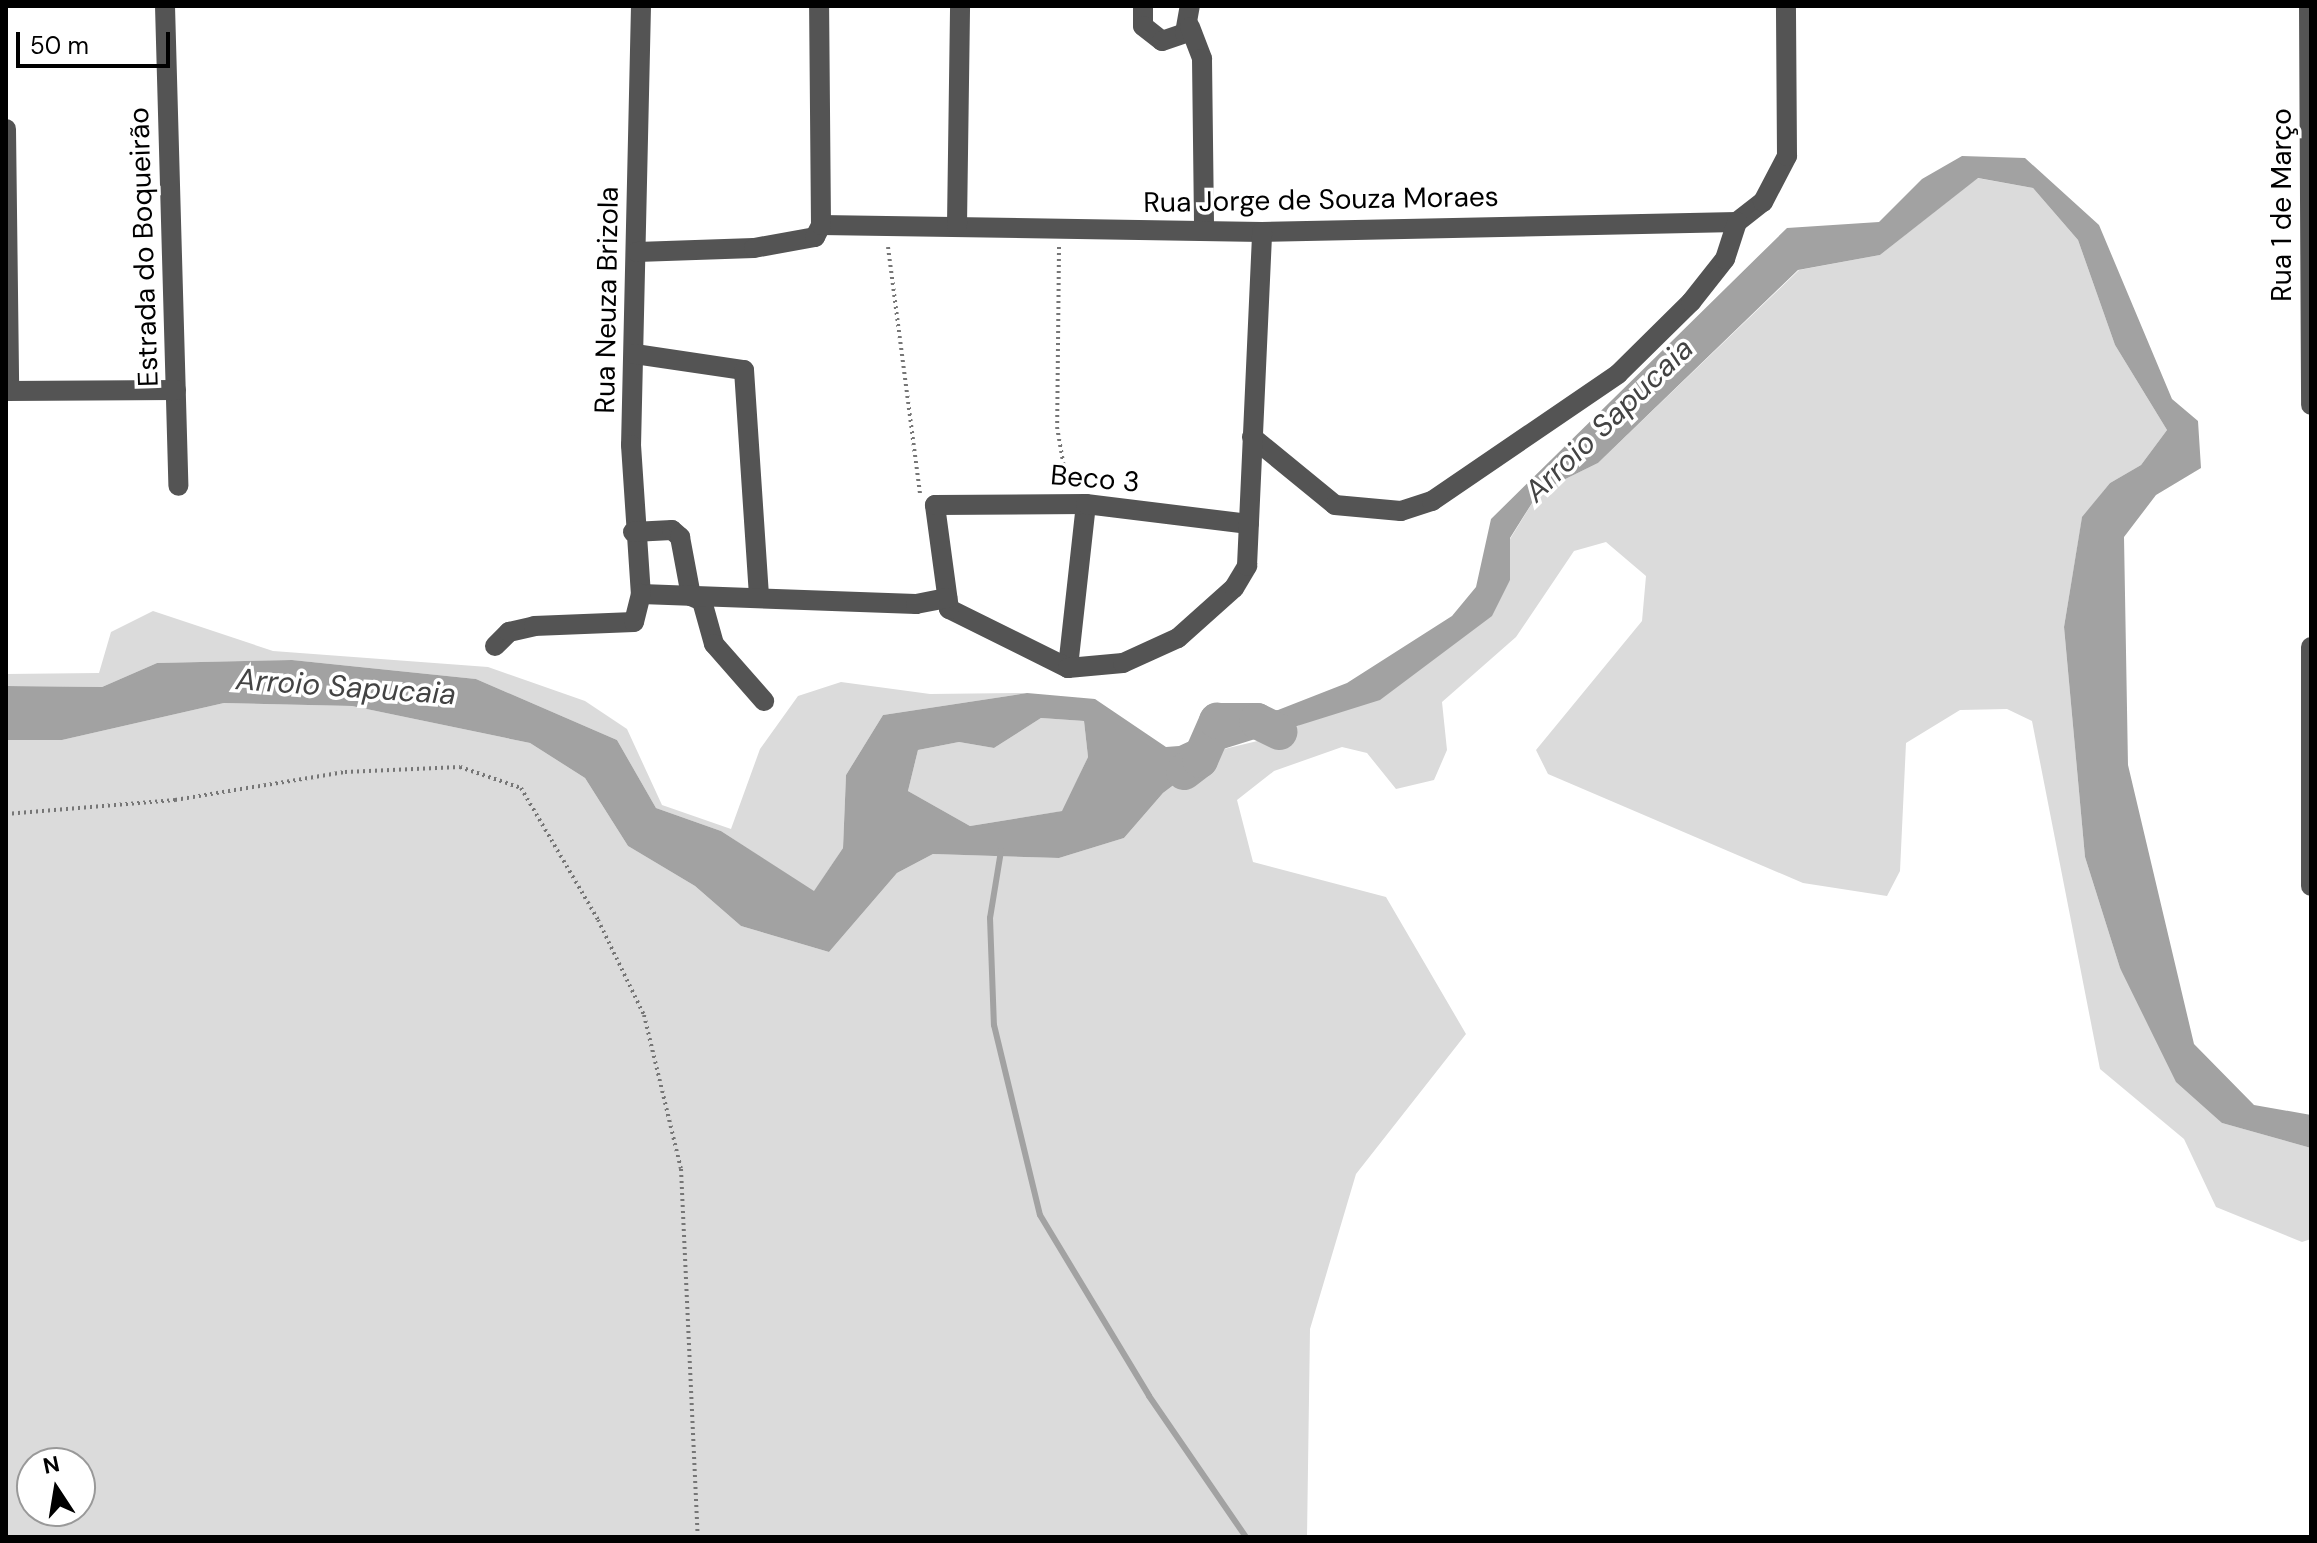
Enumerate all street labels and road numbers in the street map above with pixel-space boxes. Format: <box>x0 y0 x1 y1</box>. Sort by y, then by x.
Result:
street label: Estrada do Boqueirão <box>122 107 166 387</box>
street label: Rua 1 de Março <box>2265 108 2299 302</box>
street label: Rua Jorge de Souza Moraes <box>1143 180 1499 220</box>
street label: Rua Neuza Brizola <box>588 186 626 414</box>
street label: Beco 3 <box>1049 458 1141 500</box>

